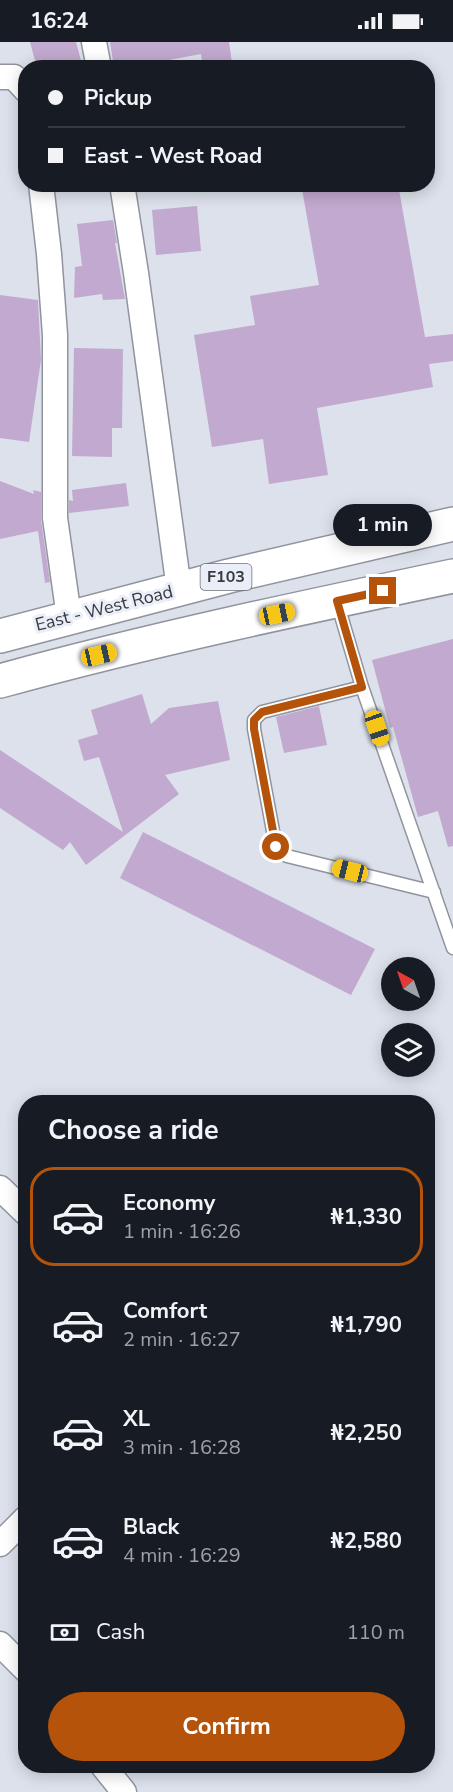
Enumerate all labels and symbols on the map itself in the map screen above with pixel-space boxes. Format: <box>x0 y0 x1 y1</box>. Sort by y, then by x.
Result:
callout: 1 min <box>334 504 433 546</box>
road number: F103 <box>200 564 252 590</box>
route end <box>369 577 396 604</box>
street label: East - West Road <box>33 579 175 637</box>
car <box>258 601 296 627</box>
car <box>79 642 119 668</box>
car <box>363 708 391 748</box>
route start <box>262 833 289 860</box>
car <box>330 858 370 884</box>
north arrow <box>381 957 435 1011</box>

